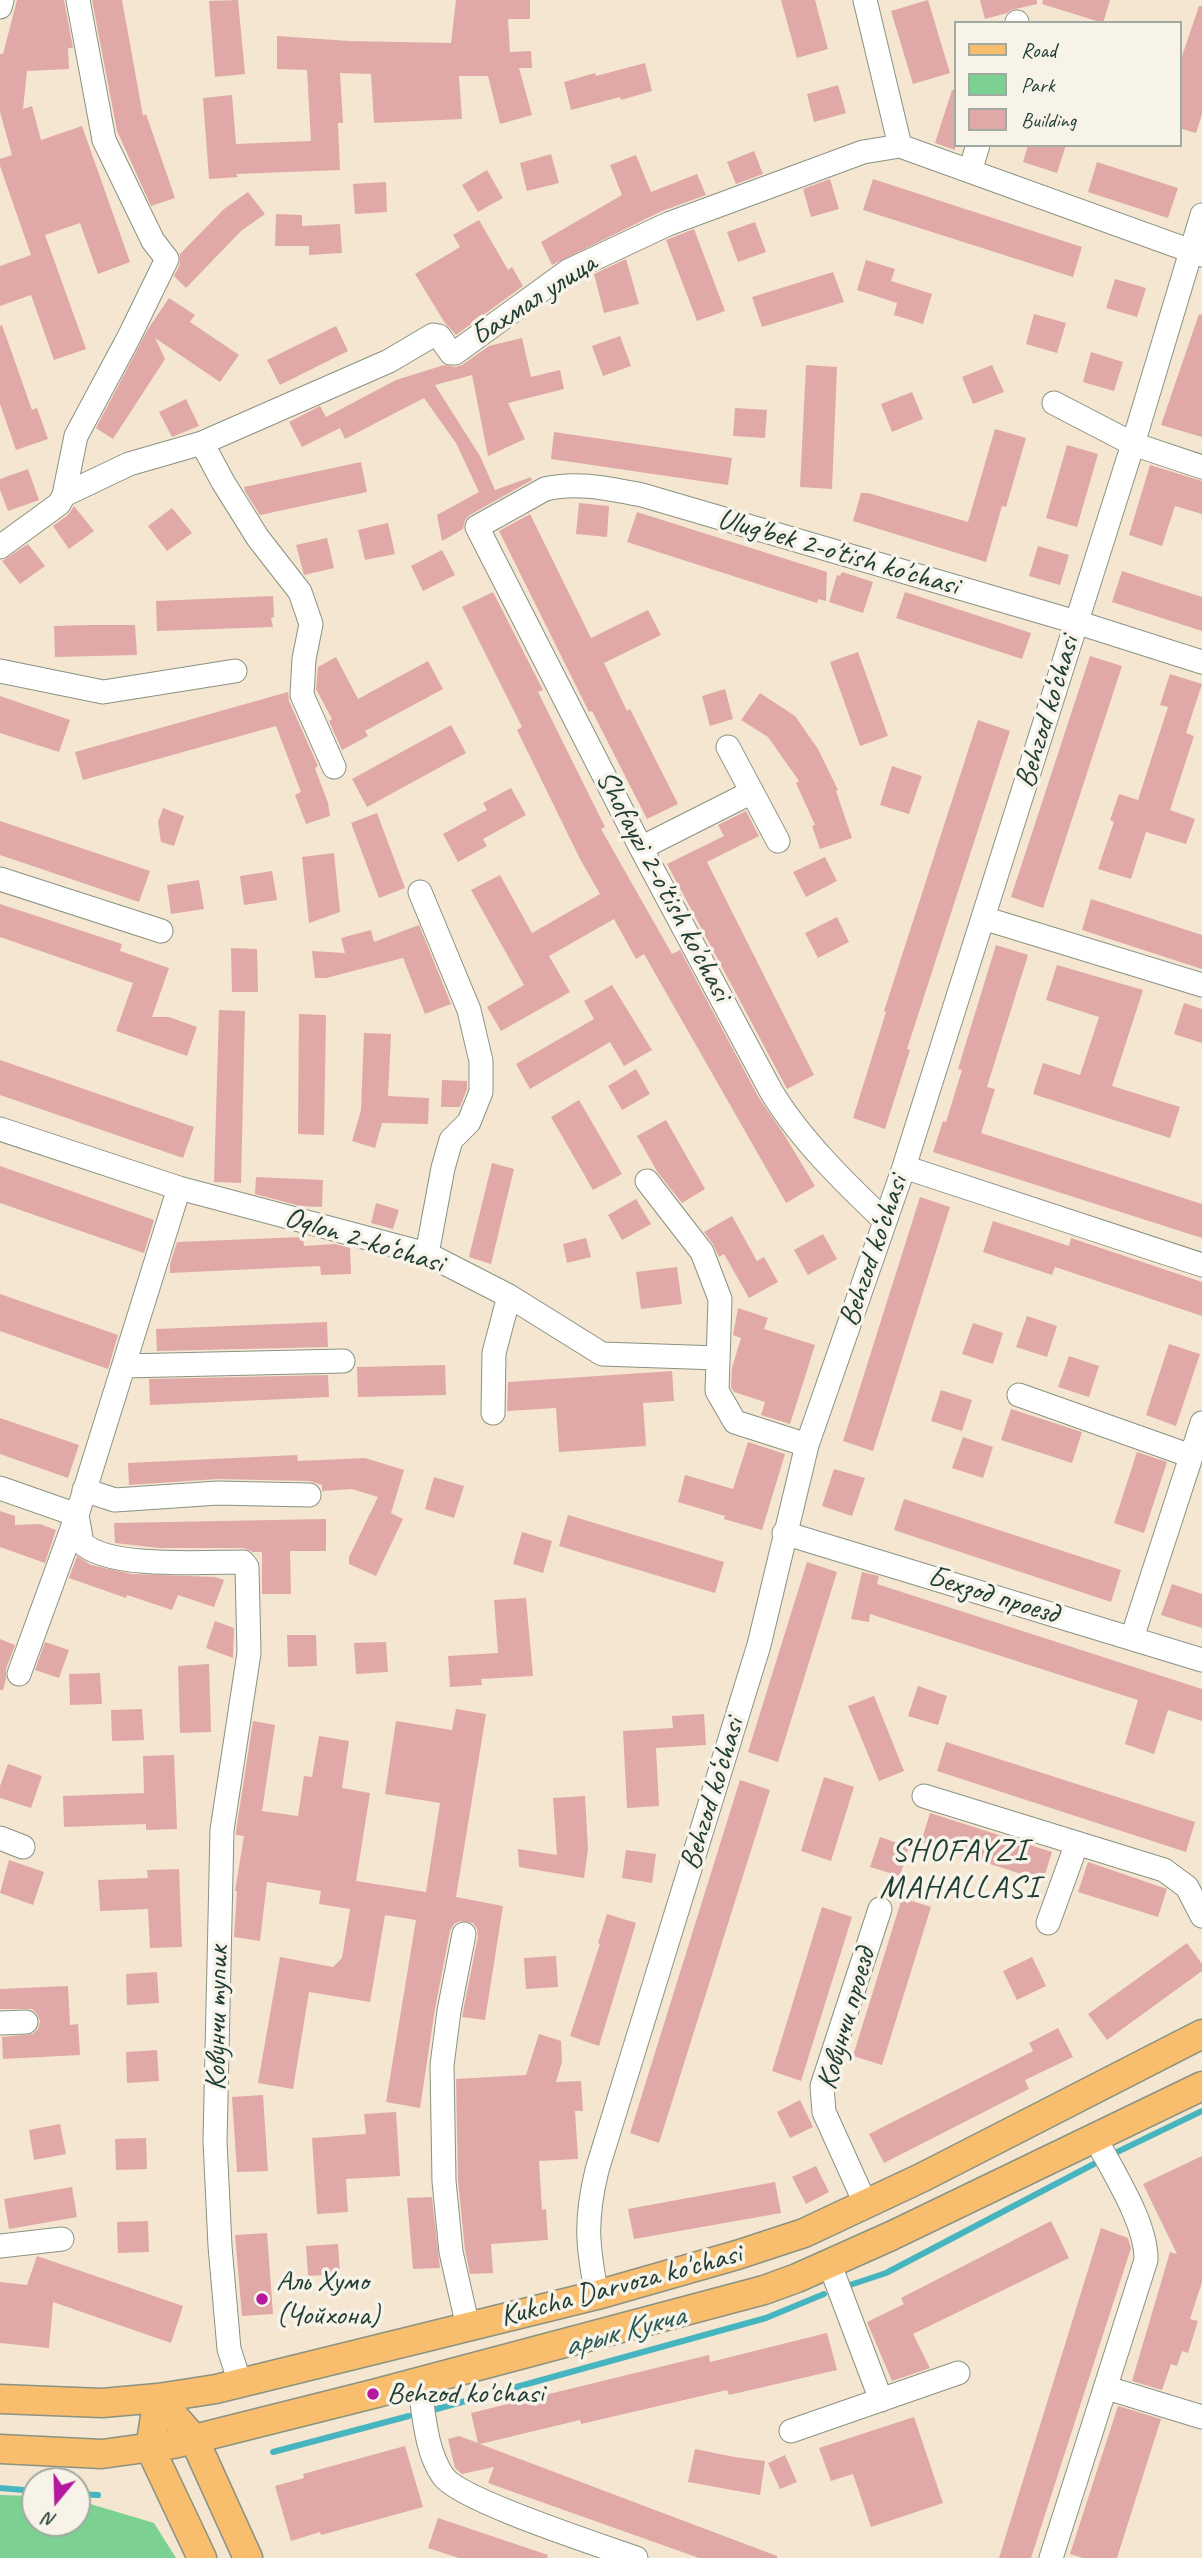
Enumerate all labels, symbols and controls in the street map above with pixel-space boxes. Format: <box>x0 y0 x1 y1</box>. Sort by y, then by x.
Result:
legend <box>954 21 1181 147</box>
text: Road <box>1021 37 1056 63</box>
text: Park <box>1021 72 1054 98</box>
text: Building <box>1021 107 1076 133</box>
street label: Бахмал улица <box>464 246 604 354</box>
street label: Ulug'bek 2-o'tish ko'chasi <box>713 501 963 605</box>
street label: Behzod ko‘chasi <box>1008 632 1088 792</box>
street label: Shofayzi 2-o'tish ko'chasi <box>587 765 739 1007</box>
street label: Behzod ko‘chasi <box>831 1171 917 1331</box>
street label: Oqlon 2-ko‘chasi <box>280 1200 448 1282</box>
street label: Бехзод проезд <box>923 1559 1063 1633</box>
street label: Behzod ko‘chasi <box>673 1714 753 1874</box>
district label: SHOFAYZI MAHALLASI <box>881 1833 1039 1908</box>
street label: Ковунчи проезд <box>810 1944 884 2094</box>
street label: Ковунчи тупик <box>199 1945 237 2091</box>
street label: Kukcha Darvoza ko'chasi <box>496 2236 746 2336</box>
place label: Аль Хумо (Чойхона) <box>276 2264 380 2334</box>
marker: Аль Хумо (Чойхона) <box>254 2291 270 2307</box>
water label: арык Кукча <box>559 2297 689 2367</box>
place label: Behzod ko'chasi <box>387 2376 544 2412</box>
marker: Behzod ko'chasi <box>365 2386 381 2402</box>
north arrow <box>21 2467 91 2537</box>
text: N <box>40 2507 59 2533</box>

